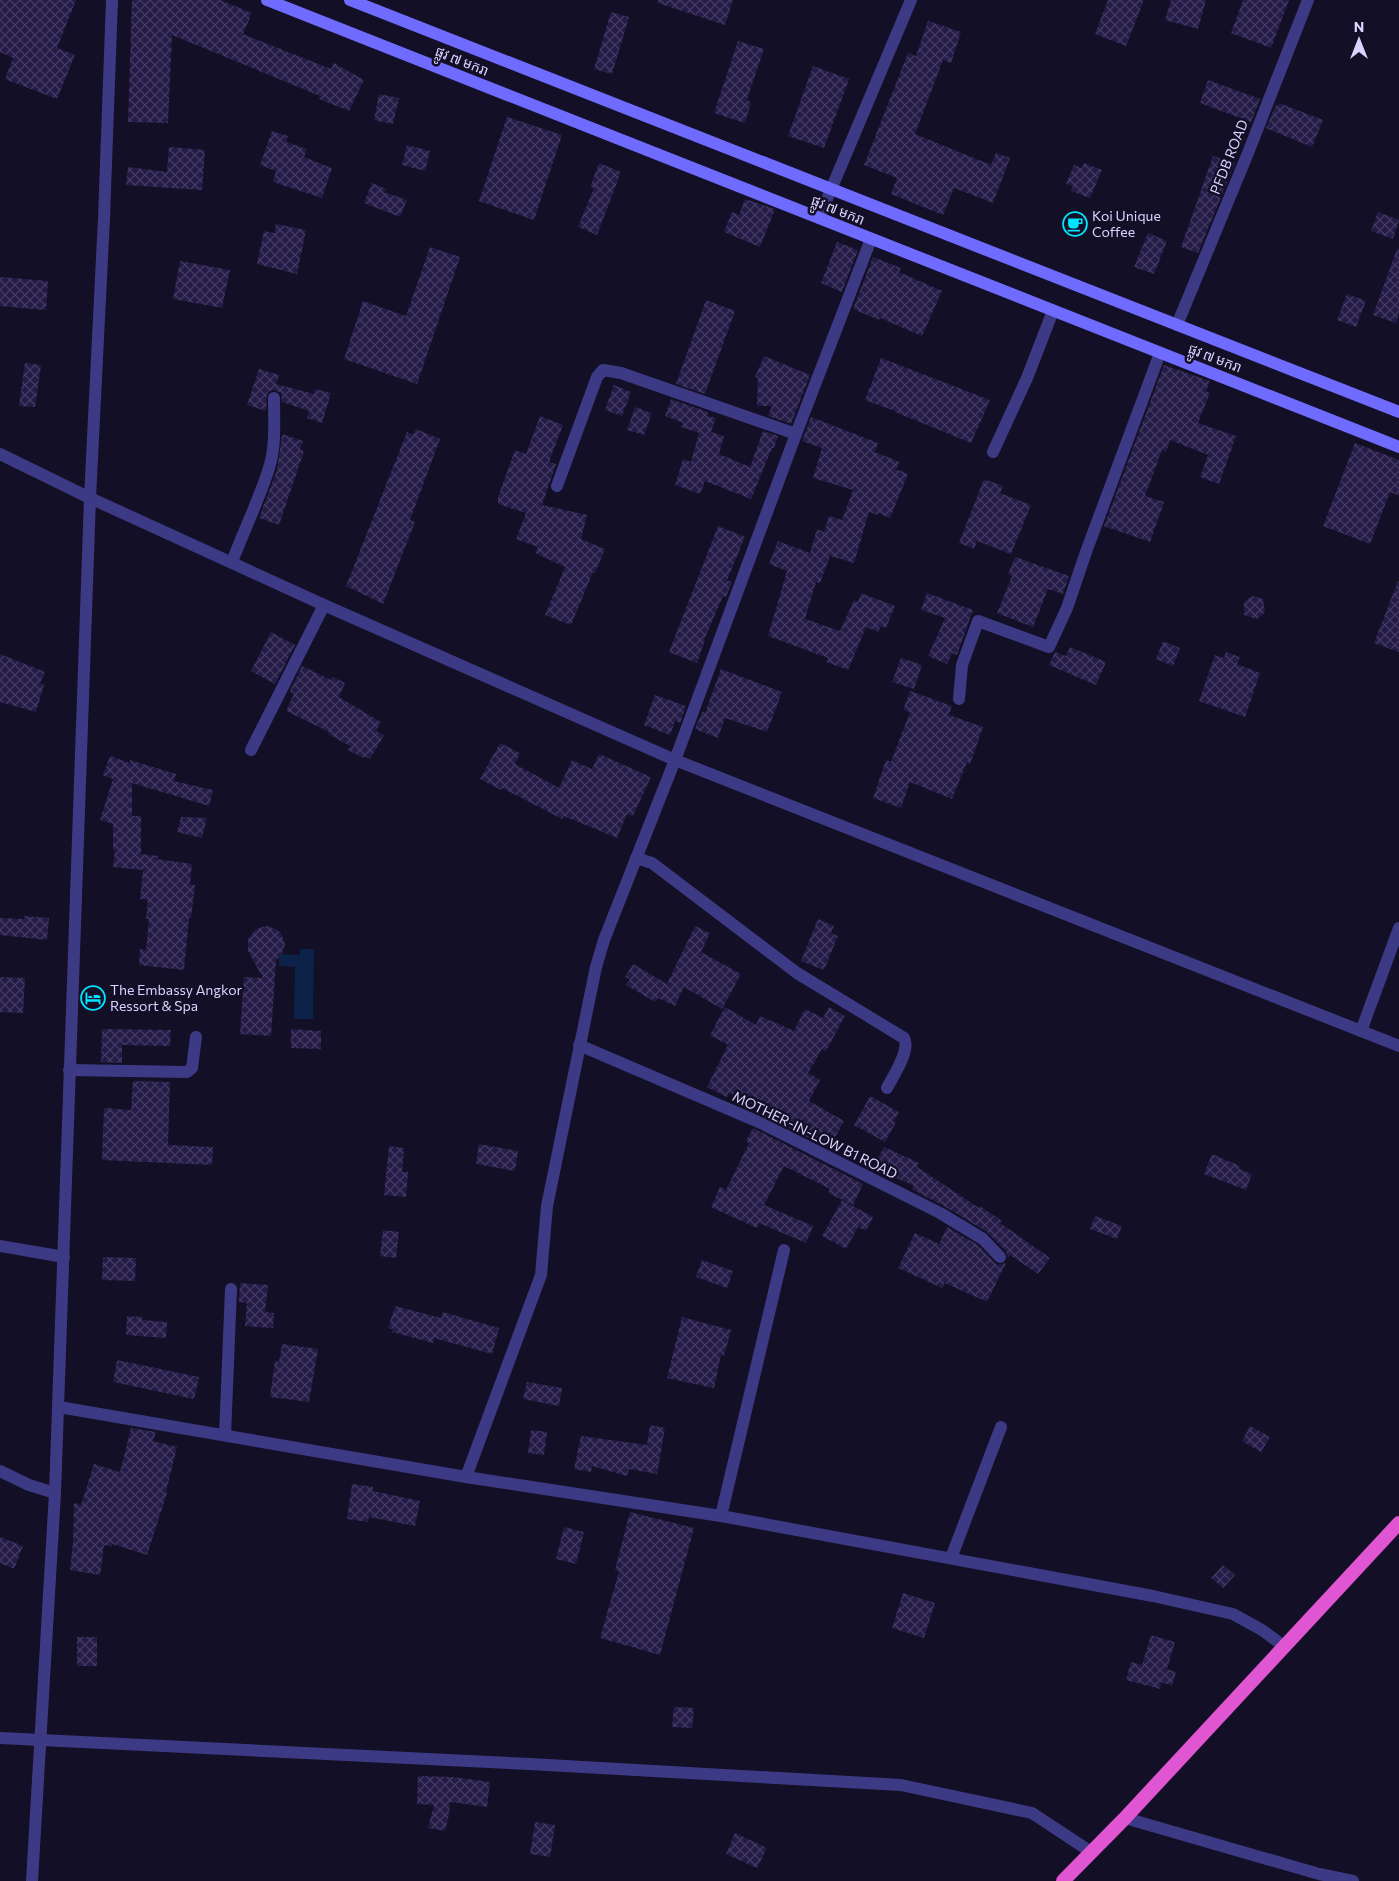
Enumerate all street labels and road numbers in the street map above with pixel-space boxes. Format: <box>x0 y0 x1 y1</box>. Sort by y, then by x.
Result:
street label: ផ្លូវ ៧ មករា <box>431 42 491 83</box>
street label: PFDB ROAD <box>1206 117 1251 197</box>
street label: ផ្លូវ ៧ មករា <box>807 191 867 232</box>
street label: ផ្លូវ ៧ មករា <box>1184 340 1244 379</box>
street label: MOTHER-IN-LOW B1 ROAD <box>730 1087 900 1182</box>

